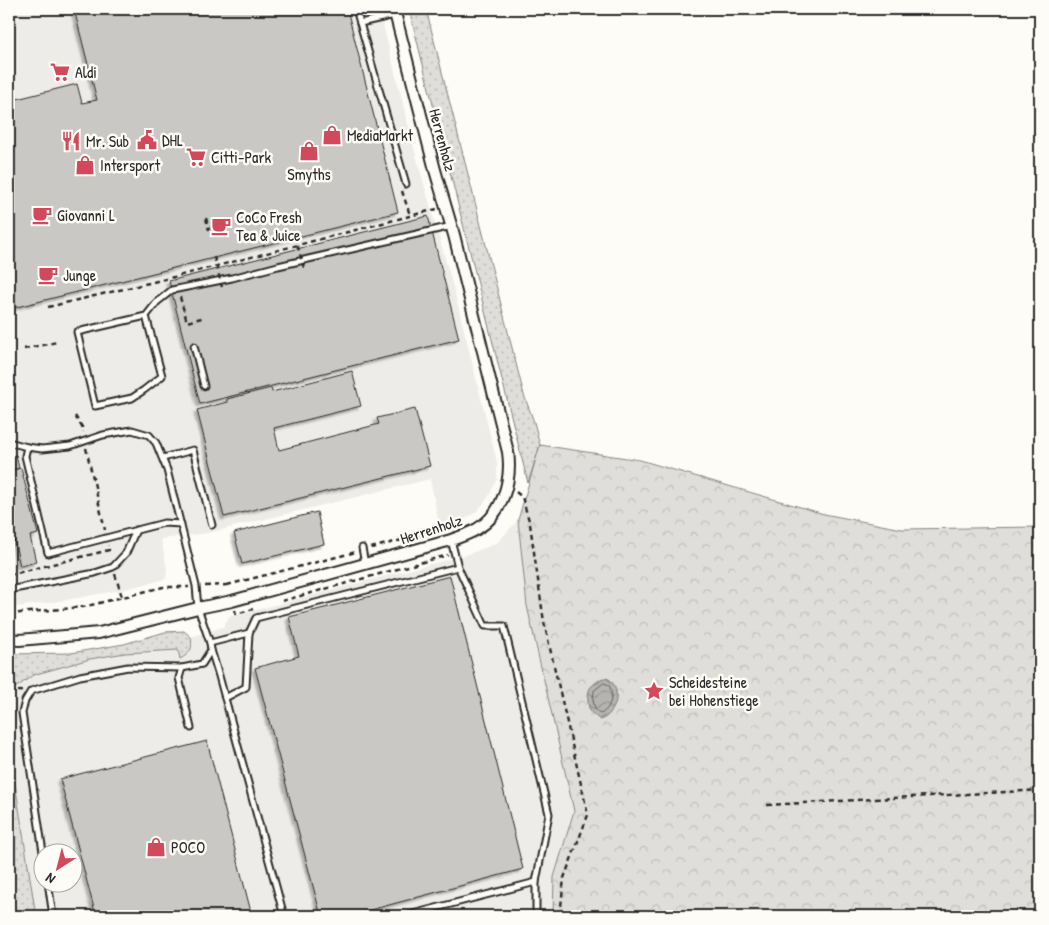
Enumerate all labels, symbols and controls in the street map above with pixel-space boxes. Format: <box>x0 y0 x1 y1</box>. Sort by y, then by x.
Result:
supermarket icon: Aldi <box>49 61 71 83</box>
place label: Aldi <box>75 61 97 83</box>
street label: Herrenholz <box>424 106 462 174</box>
shop icon: MediaMarkt <box>321 124 343 146</box>
place label: MediaMarkt <box>347 124 414 146</box>
public building icon: DHL <box>136 129 158 151</box>
place label: DHL <box>162 129 183 151</box>
restaurant icon: Mr. Sub <box>60 130 82 152</box>
place label: Mr. Sub <box>86 130 129 152</box>
shop icon: Smyths <box>298 140 320 162</box>
supermarket icon: Citti-Park <box>185 146 207 168</box>
place label: Citti-Park <box>211 146 272 168</box>
shop icon: Intersport <box>74 154 96 176</box>
place label: Intersport <box>100 154 161 176</box>
place label: Smyths <box>287 163 331 185</box>
cafe icon: Giovanni L <box>31 204 53 226</box>
place label: Giovanni L <box>57 204 115 226</box>
place label: CoCo Fresh Tea & Juice <box>236 206 302 246</box>
cafe icon: CoCo Fresh Tea & Juice <box>210 215 232 237</box>
cafe icon: Junge <box>37 264 59 286</box>
place label: Junge <box>63 264 97 286</box>
street label: Herrenholz <box>397 509 465 549</box>
place label: Scheidesteine bei Hohenstiege <box>669 671 759 711</box>
place icon: Scheidesteine bei Hohenstiege <box>643 680 665 702</box>
shop icon: POCO <box>145 836 167 858</box>
place label: POCO <box>171 836 205 858</box>
north arrow <box>32 842 82 892</box>
text: N <box>41 869 59 889</box>

